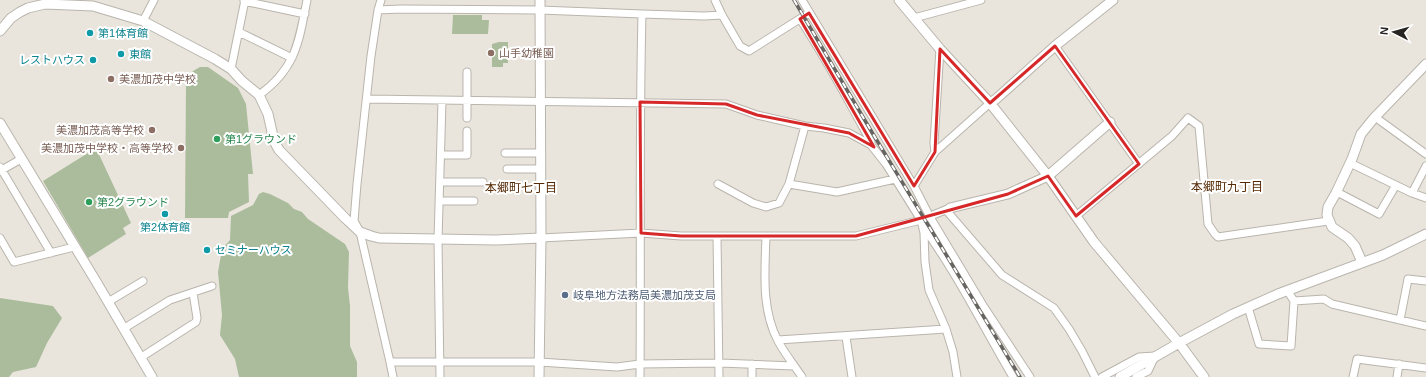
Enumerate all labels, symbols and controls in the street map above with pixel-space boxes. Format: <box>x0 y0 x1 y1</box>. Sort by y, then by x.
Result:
north arrow <box>1374 12 1414 52</box>
text: N <box>1378 26 1390 36</box>
place label: 第1体育館 <box>98 27 148 39</box>
marker: 第1体育館 <box>85 28 95 38</box>
place label: 山手幼稚園 <box>499 47 554 59</box>
place label: 東館 <box>129 48 151 60</box>
marker: 山手幼稚園 <box>486 48 496 58</box>
marker: 東館 <box>116 49 126 59</box>
place label: レストハウス <box>19 54 85 66</box>
marker: レストハウス <box>88 55 98 65</box>
place label: 美濃加茂中学校 <box>119 73 196 85</box>
marker: 美濃加茂中学校 <box>106 74 116 84</box>
place label: 美濃加茂高等学校 <box>56 124 144 136</box>
marker: 美濃加茂高等学校 <box>147 125 157 135</box>
place label: 第1グラウンド <box>225 133 297 145</box>
marker: 第1グラウンド <box>212 134 222 144</box>
place label: 美濃加茂中学校・高等学校 <box>41 142 173 154</box>
marker: 美濃加茂中学校・高等学校 <box>176 143 186 153</box>
district label: 本郷町九丁目 <box>1191 180 1263 194</box>
district label: 本郷町七丁目 <box>485 181 557 195</box>
place label: 第2グラウンド <box>97 196 169 208</box>
marker: 第2グラウンド <box>84 197 94 207</box>
marker: 第2体育館 <box>160 209 170 219</box>
place label: 第2体育館 <box>140 221 190 233</box>
place label: セミナーハウス <box>215 244 292 256</box>
marker: セミナーハウス <box>202 245 212 255</box>
place label: 岐阜地方法務局美濃加茂支局 <box>573 289 716 301</box>
marker: 岐阜地方法務局美濃加茂支局 <box>560 290 570 300</box>

